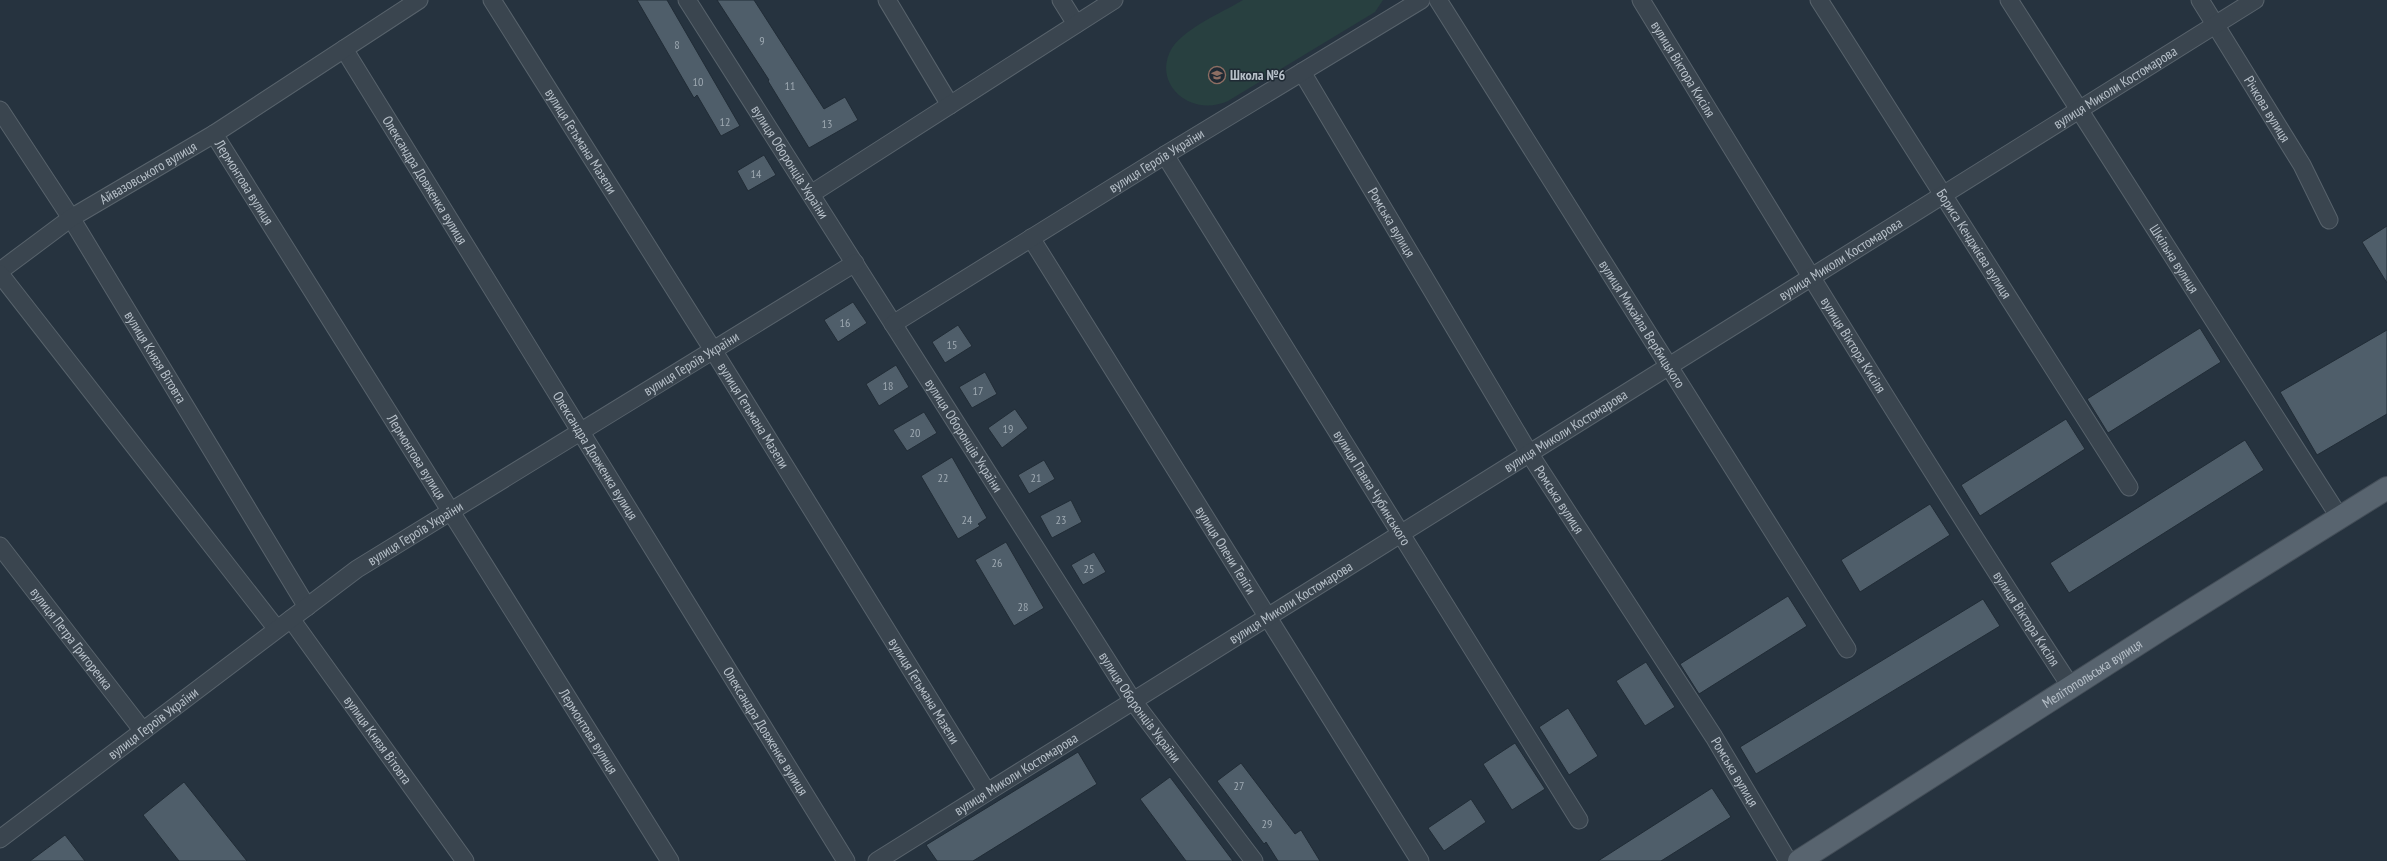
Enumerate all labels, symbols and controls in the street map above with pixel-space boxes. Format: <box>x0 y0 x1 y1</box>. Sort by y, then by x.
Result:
street label: вулиця Віктора Кисіля <box>1647 18 1720 120</box>
house number: 9 <box>759 33 765 48</box>
house number: 8 <box>674 37 680 52</box>
street label: вулиця Миколи Костомарова <box>2050 42 2180 133</box>
school or university icon: Школа №6 <box>1207 65 1227 85</box>
place label: Школа №6 <box>1230 66 1285 84</box>
street label: Річкова вулиця <box>2240 72 2295 145</box>
house number: 10 <box>693 74 703 89</box>
house number: 11 <box>785 78 795 93</box>
street label: вулиця Гетьмана Мазепи <box>541 85 621 197</box>
street label: вулиця Оборонців України <box>747 102 833 222</box>
street label: Олександра Довженка вулиця <box>378 112 472 248</box>
house number: 12 <box>720 114 730 129</box>
house number: 13 <box>822 116 832 131</box>
street label: вулиця Героїв України <box>1105 124 1207 197</box>
street label: Лермонтова вулиця <box>210 135 278 228</box>
street label: Айвазовського вулиця <box>96 137 200 208</box>
house number: 14 <box>751 166 762 181</box>
street label: Ромська вулиця <box>1364 184 1419 260</box>
street label: Бориса Кенджієва вулиця <box>1933 186 2016 302</box>
street label: вулиця Миколи Костомарова <box>1775 214 1906 304</box>
street label: Шкільна вулиця <box>2146 221 2203 296</box>
street label: вулиця Михайла Вербицького <box>1595 257 1689 391</box>
street label: вулиця Віктора Кисіля <box>1817 294 1890 396</box>
street label: вулиця Князя Вітовта <box>121 308 190 407</box>
house number: 16 <box>840 315 850 330</box>
street label: вулиця Героїв України <box>640 327 742 400</box>
house number: 15 <box>947 337 957 352</box>
street label: вулиця Гетьмана Мазепи <box>714 359 793 472</box>
street label: вулиця Оборонців України <box>921 375 1007 495</box>
house number: 18 <box>883 378 893 393</box>
house number: 17 <box>973 383 983 398</box>
street label: вулиця Миколи Костомарова <box>1500 385 1631 476</box>
street label: Олександра Довженка вулиця <box>549 388 642 523</box>
street label: Лермонтова вулиця <box>382 410 450 503</box>
house number: 19 <box>1003 421 1013 436</box>
house number: 20 <box>910 425 920 440</box>
street label: вулиця Павла Чубинського <box>1330 427 1415 549</box>
street label: Ромська вулиця <box>1531 462 1588 537</box>
house number: 22 <box>938 470 948 485</box>
house number: 21 <box>1031 470 1041 485</box>
street label: вулиця Героїв України <box>364 497 466 569</box>
street label: вулиця Олени Теліги <box>1192 503 1260 597</box>
house number: 24 <box>962 512 973 527</box>
house number: 23 <box>1056 512 1066 527</box>
house number: 26 <box>992 555 1002 570</box>
street label: вулиця Миколи Костомарова <box>1226 557 1356 648</box>
house number: 25 <box>1084 561 1094 576</box>
street label: вулиця Віктора Кисіля <box>1989 568 2064 670</box>
street label: вулиця Петра Григоренка <box>26 584 117 693</box>
house number: 28 <box>1018 599 1028 614</box>
street label: вулиця Гетьмана Мазепи <box>885 634 964 747</box>
street label: Мелітопольська вулиця <box>2039 635 2145 712</box>
street label: вулиця Оборонців України <box>1095 649 1185 766</box>
street label: Олександра Довженка вулиця <box>719 663 812 799</box>
street label: вулиця Героїв України <box>104 683 202 763</box>
street label: Лермонтова вулиця <box>555 684 622 777</box>
street label: вулиця Князя Вітовта <box>340 692 416 788</box>
street label: вулиця Миколи Костомарова <box>951 729 1081 819</box>
street label: Ромська вулиця <box>1707 734 1762 810</box>
house number: 27 <box>1234 778 1244 793</box>
house number: 29 <box>1262 816 1272 831</box>

